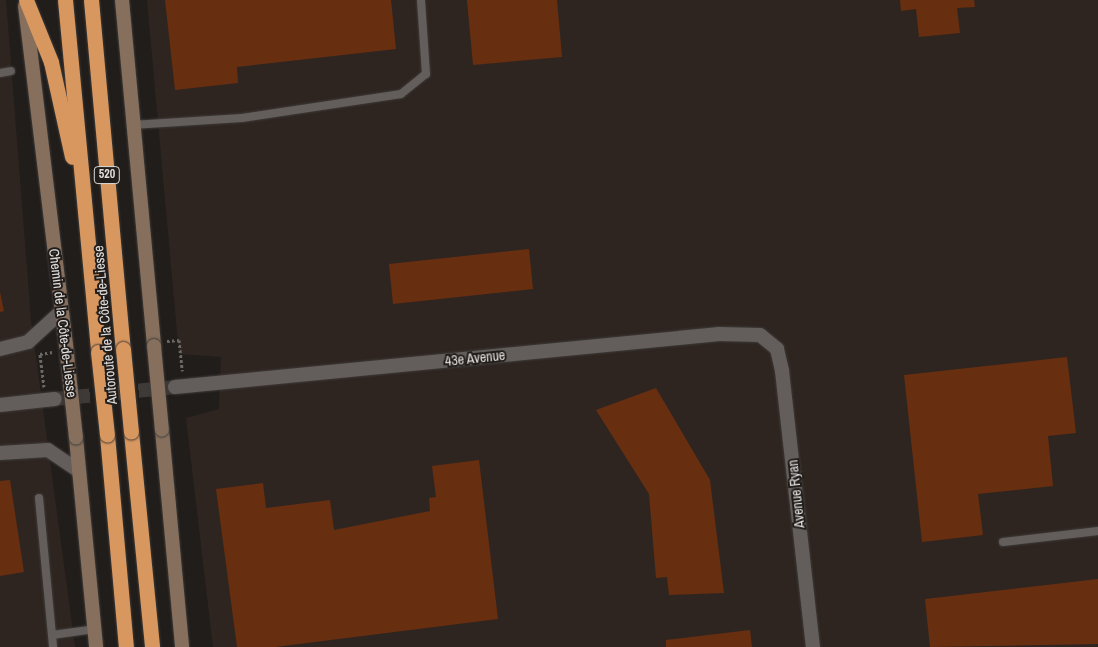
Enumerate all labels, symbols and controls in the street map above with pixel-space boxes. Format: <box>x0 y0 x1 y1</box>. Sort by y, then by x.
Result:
road number: 520 <box>93 166 121 184</box>
street label: Autoroute de la Côte-de-Liesse <box>90 245 120 405</box>
street label: Chemin de la Côte-de-Liesse <box>46 248 80 398</box>
street label: 43e Avenue <box>444 346 506 370</box>
street label: Avenue Ryan <box>784 459 808 529</box>

